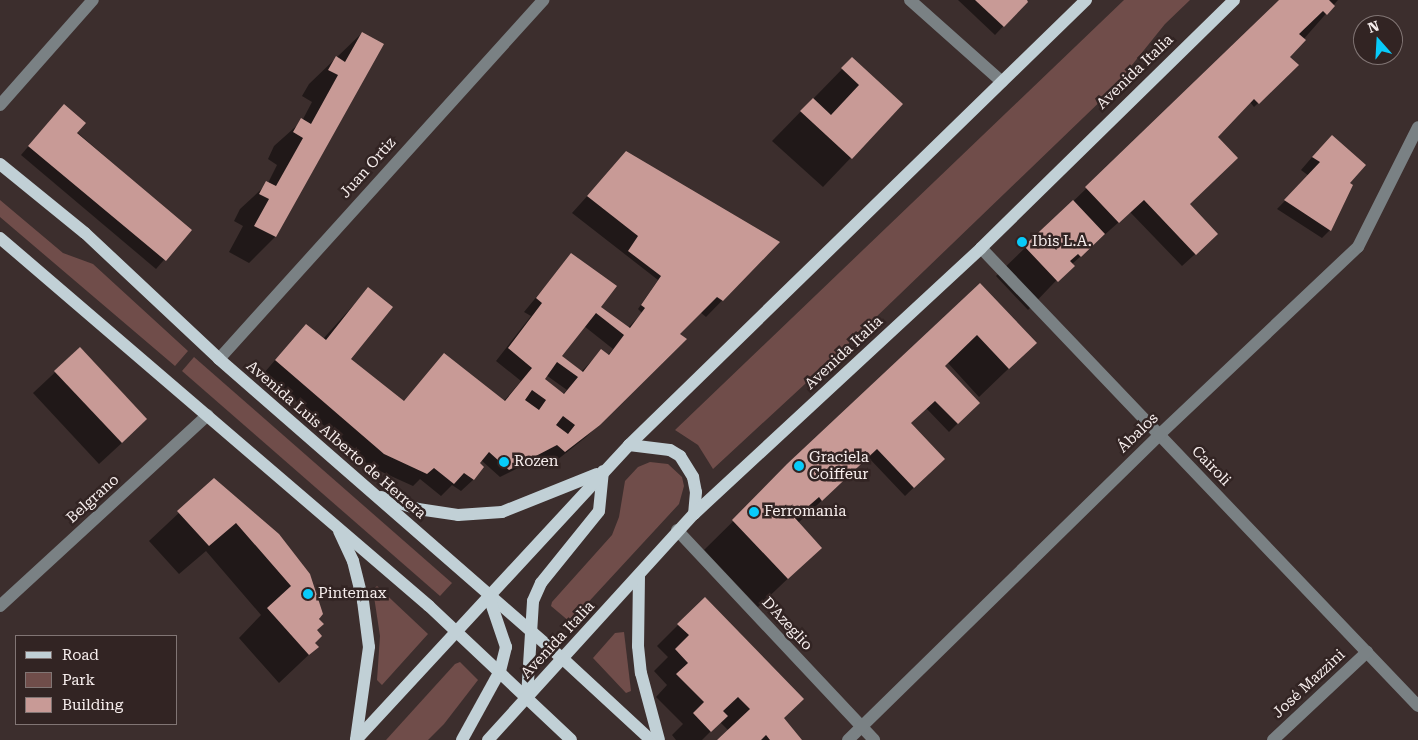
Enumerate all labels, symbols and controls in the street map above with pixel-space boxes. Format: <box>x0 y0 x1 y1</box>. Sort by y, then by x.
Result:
north arrow <box>1353 15 1403 65</box>
text: N <box>1366 17 1381 36</box>
street label: Avenida Italia <box>1093 31 1177 113</box>
street label: Juan Ortiz <box>336 134 400 202</box>
place label: Ibis L.A. <box>1032 233 1092 251</box>
marker: Ibis L.A. <box>1016 236 1028 248</box>
street label: Avenida Italia <box>801 312 887 394</box>
street label: Avenida Luis Alberto de Herrera <box>243 357 429 523</box>
street label: Ábalos <box>1114 409 1162 457</box>
street label: Cairoli <box>1188 442 1234 490</box>
place label: Graciela Coiffeur <box>809 448 869 483</box>
place label: Rozen <box>514 453 558 471</box>
marker: Rozen <box>498 456 510 468</box>
marker: Graciela Coiffeur <box>793 460 805 472</box>
street label: Belgrano <box>63 471 123 527</box>
place label: Ferromania <box>764 503 846 521</box>
marker: Ferromania <box>748 506 760 518</box>
place label: Pintemax <box>318 585 386 603</box>
marker: Pintemax <box>302 588 314 600</box>
street label: D'Azeglio <box>758 594 816 654</box>
street label: Avenida Italia <box>517 597 599 683</box>
legend <box>15 635 178 725</box>
text: Road <box>62 646 99 664</box>
street label: José Mazzini <box>1269 646 1349 722</box>
text: Park <box>62 671 95 689</box>
text: Building <box>62 696 123 714</box>

